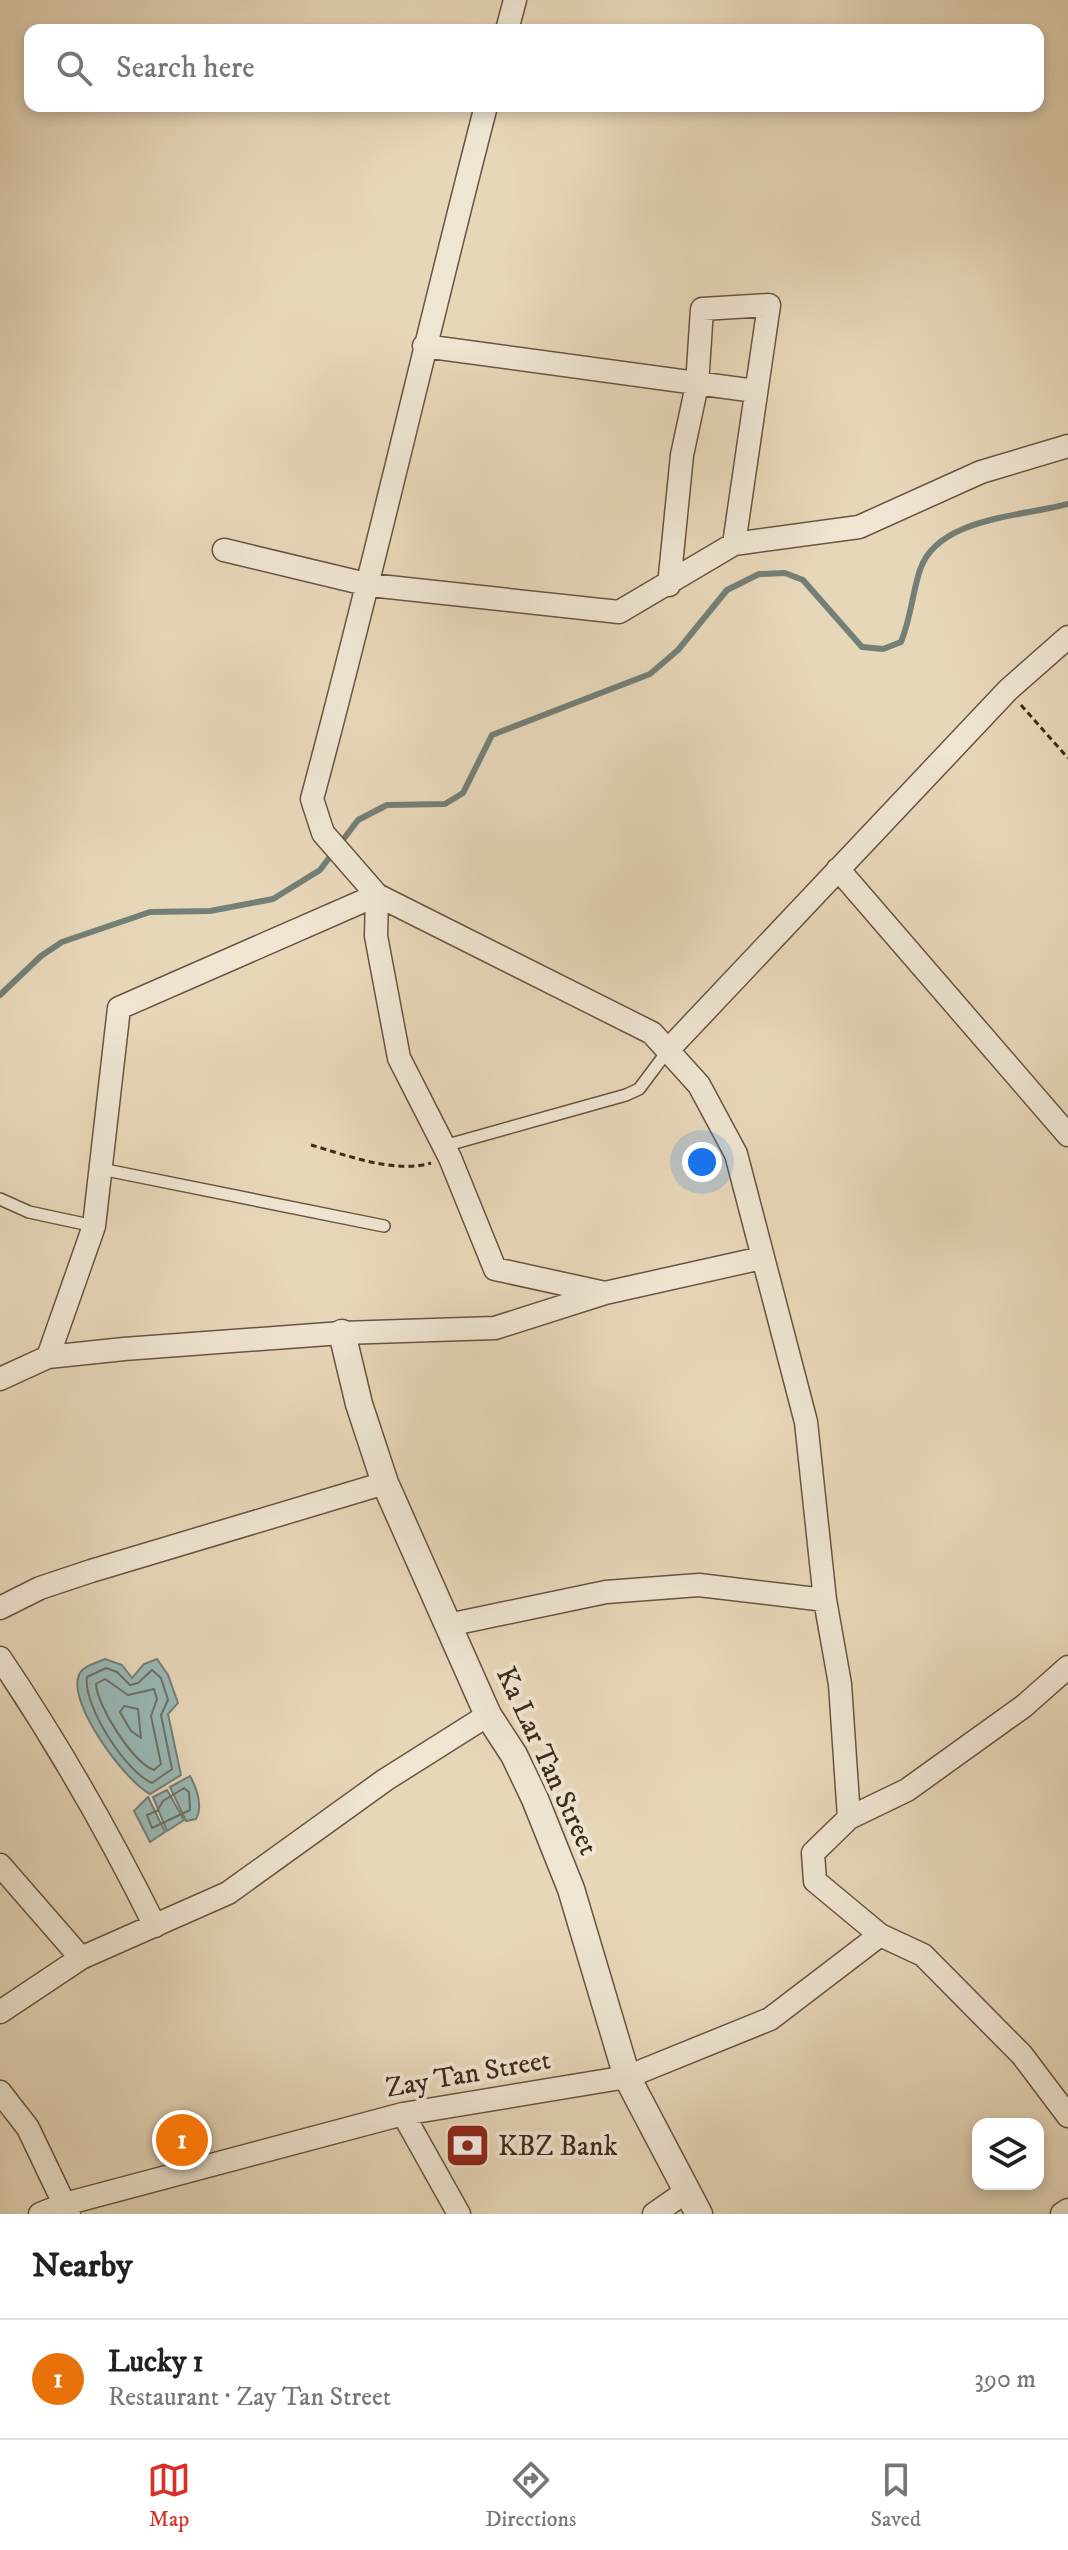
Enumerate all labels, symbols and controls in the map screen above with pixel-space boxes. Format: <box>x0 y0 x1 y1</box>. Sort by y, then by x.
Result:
search box <box>24 24 1044 112</box>
icon: search <box>52 46 96 90</box>
text: Search here <box>116 50 255 87</box>
your location <box>682 1142 722 1182</box>
street label: Ka Lar Tan Street <box>488 1661 606 1861</box>
street label: Zay Tan Street <box>383 2042 553 2106</box>
pin: 1 <box>156 2110 208 2170</box>
map controls <box>972 2118 1044 2190</box>
button: layers <box>972 2118 1044 2190</box>
bank icon: KBZ Bank <box>443 2122 491 2170</box>
place label: KBZ Bank <box>498 2129 618 2164</box>
text: Nearby <box>32 2245 133 2287</box>
text: Lucky 1 <box>108 2344 204 2381</box>
text: 1 <box>53 2363 63 2396</box>
text: 390 m <box>974 2363 1036 2396</box>
text: Restaurant · Zay Tan Street <box>108 2381 391 2414</box>
tab: Map <box>147 2458 191 2533</box>
tab: Directions <box>485 2458 576 2533</box>
tab: Saved <box>870 2458 921 2533</box>

